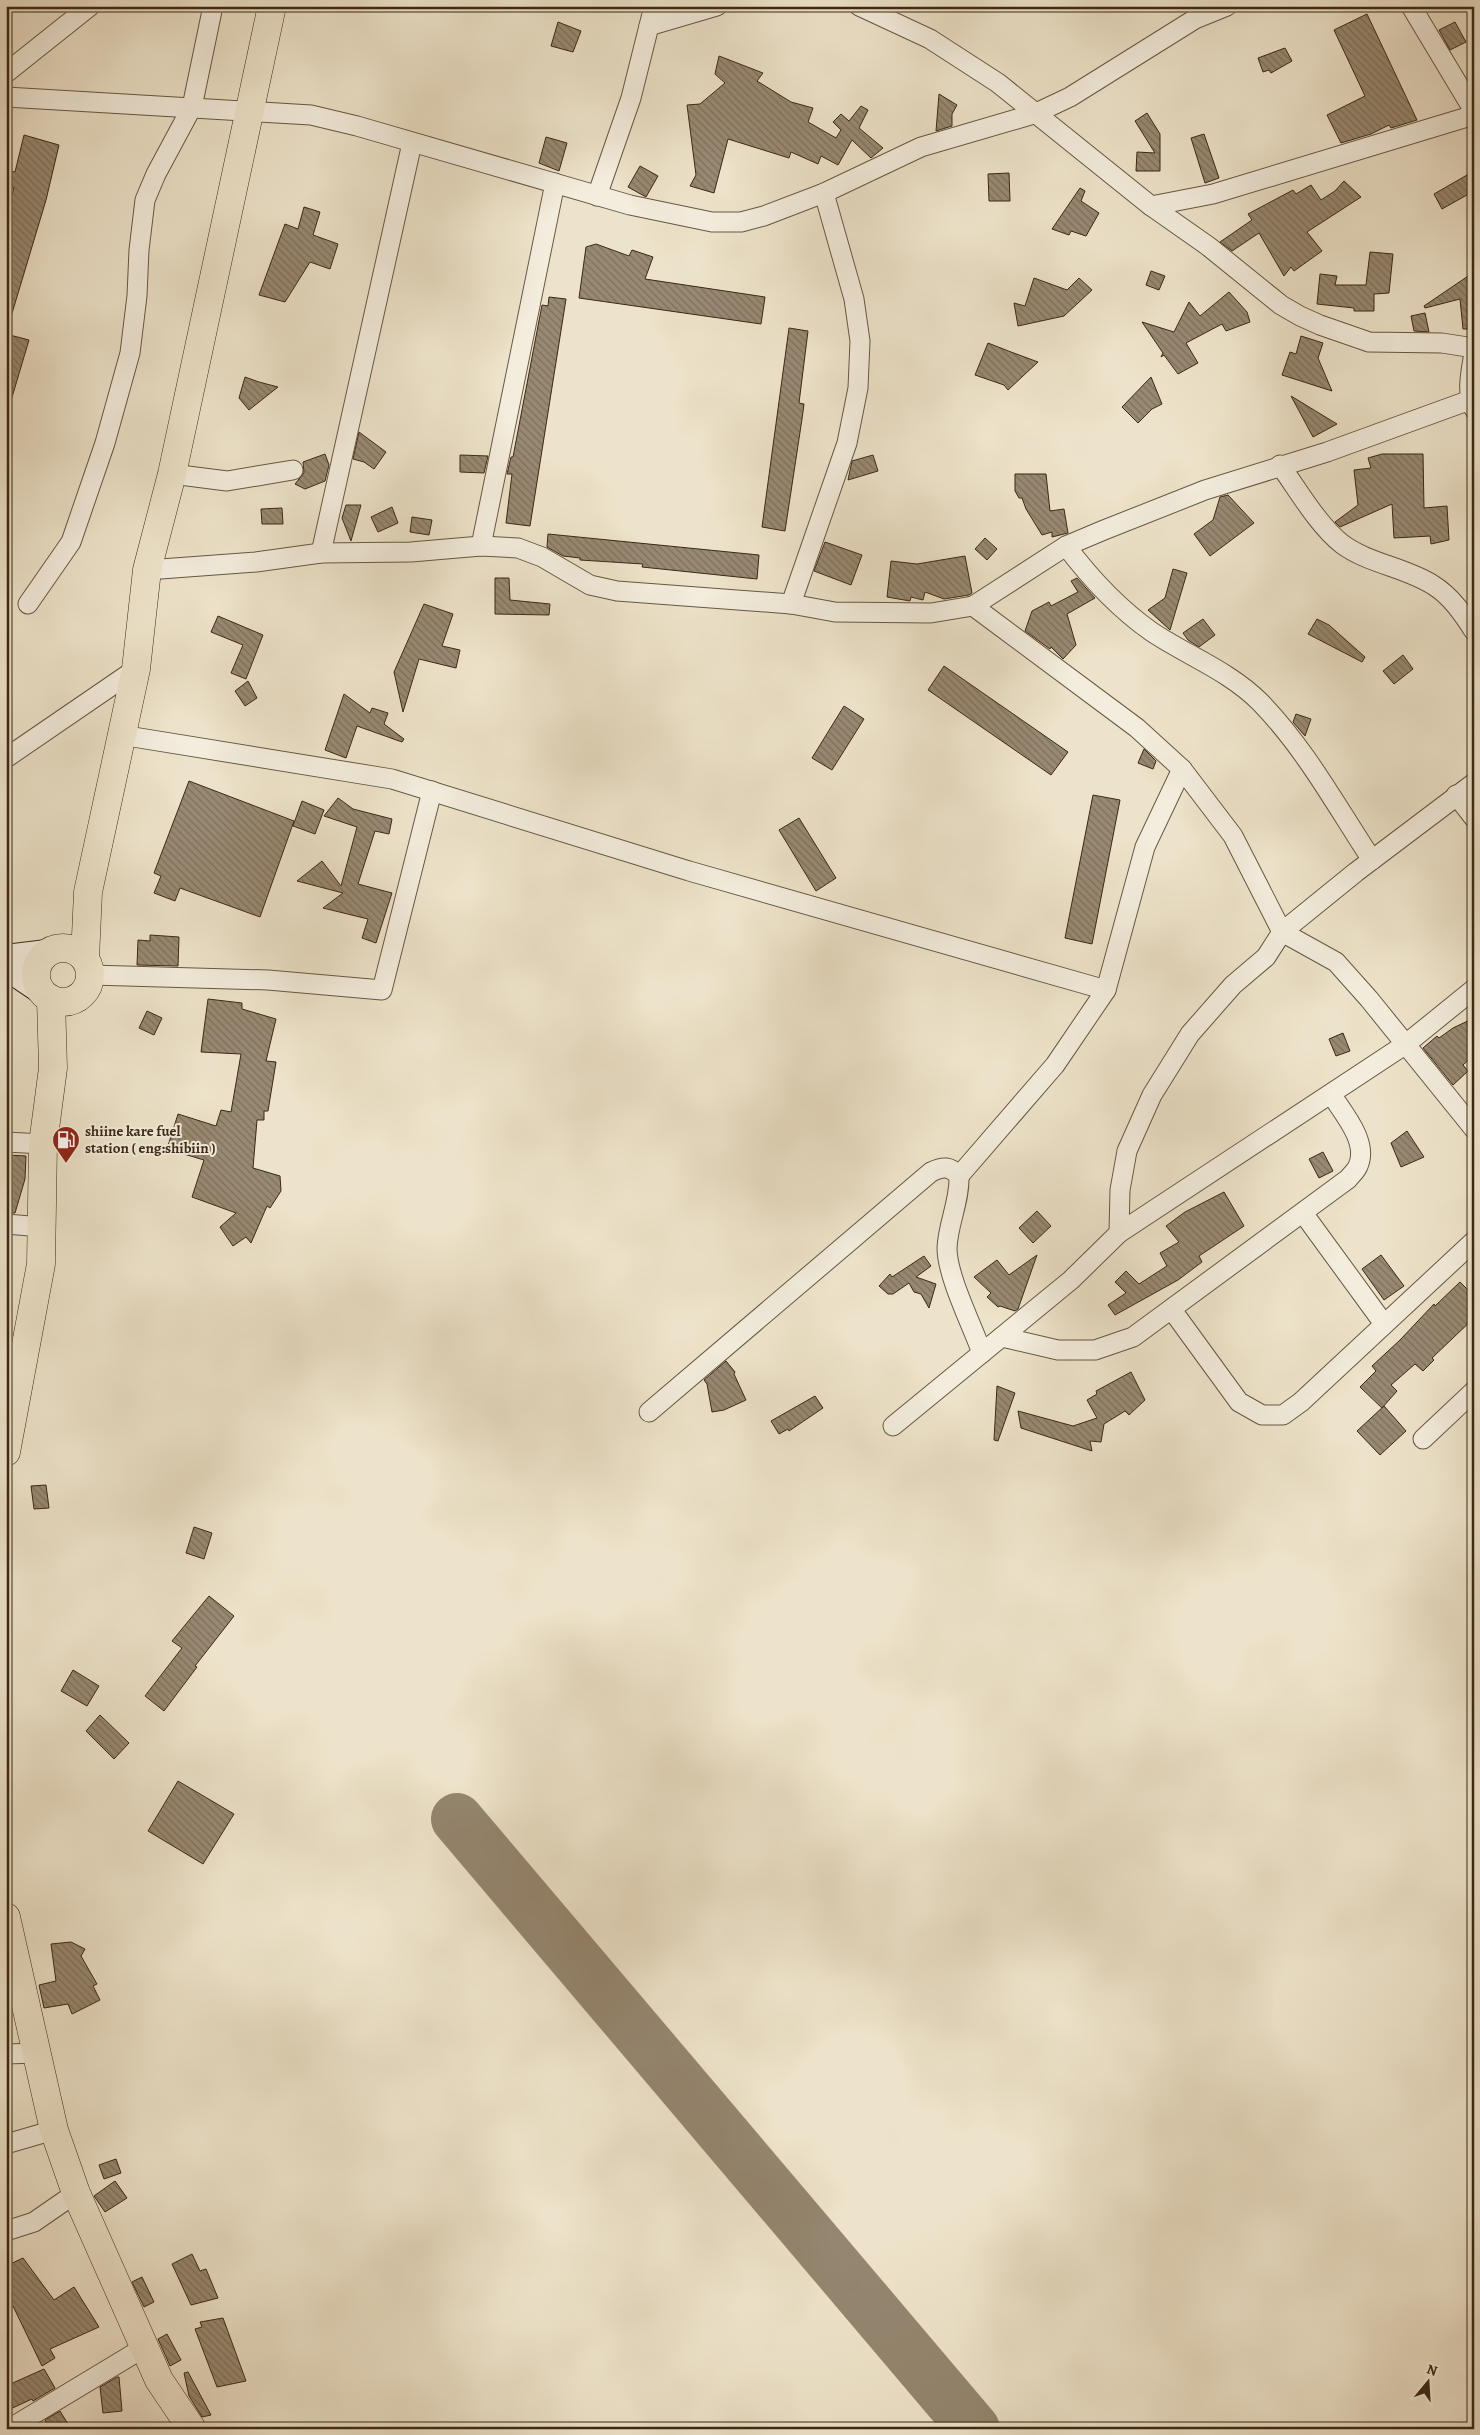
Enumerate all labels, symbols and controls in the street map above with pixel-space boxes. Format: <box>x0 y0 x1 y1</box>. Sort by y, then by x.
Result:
place label: shiine kare fuel station ( eng:shibiin ) <box>85 1121 216 1158</box>
fuel station icon: shiine kare fuel station ( eng:shibiin ) <box>51 1125 81 1164</box>
north arrow <box>1402 2358 1452 2408</box>
text: N <box>1424 2360 1440 2381</box>

